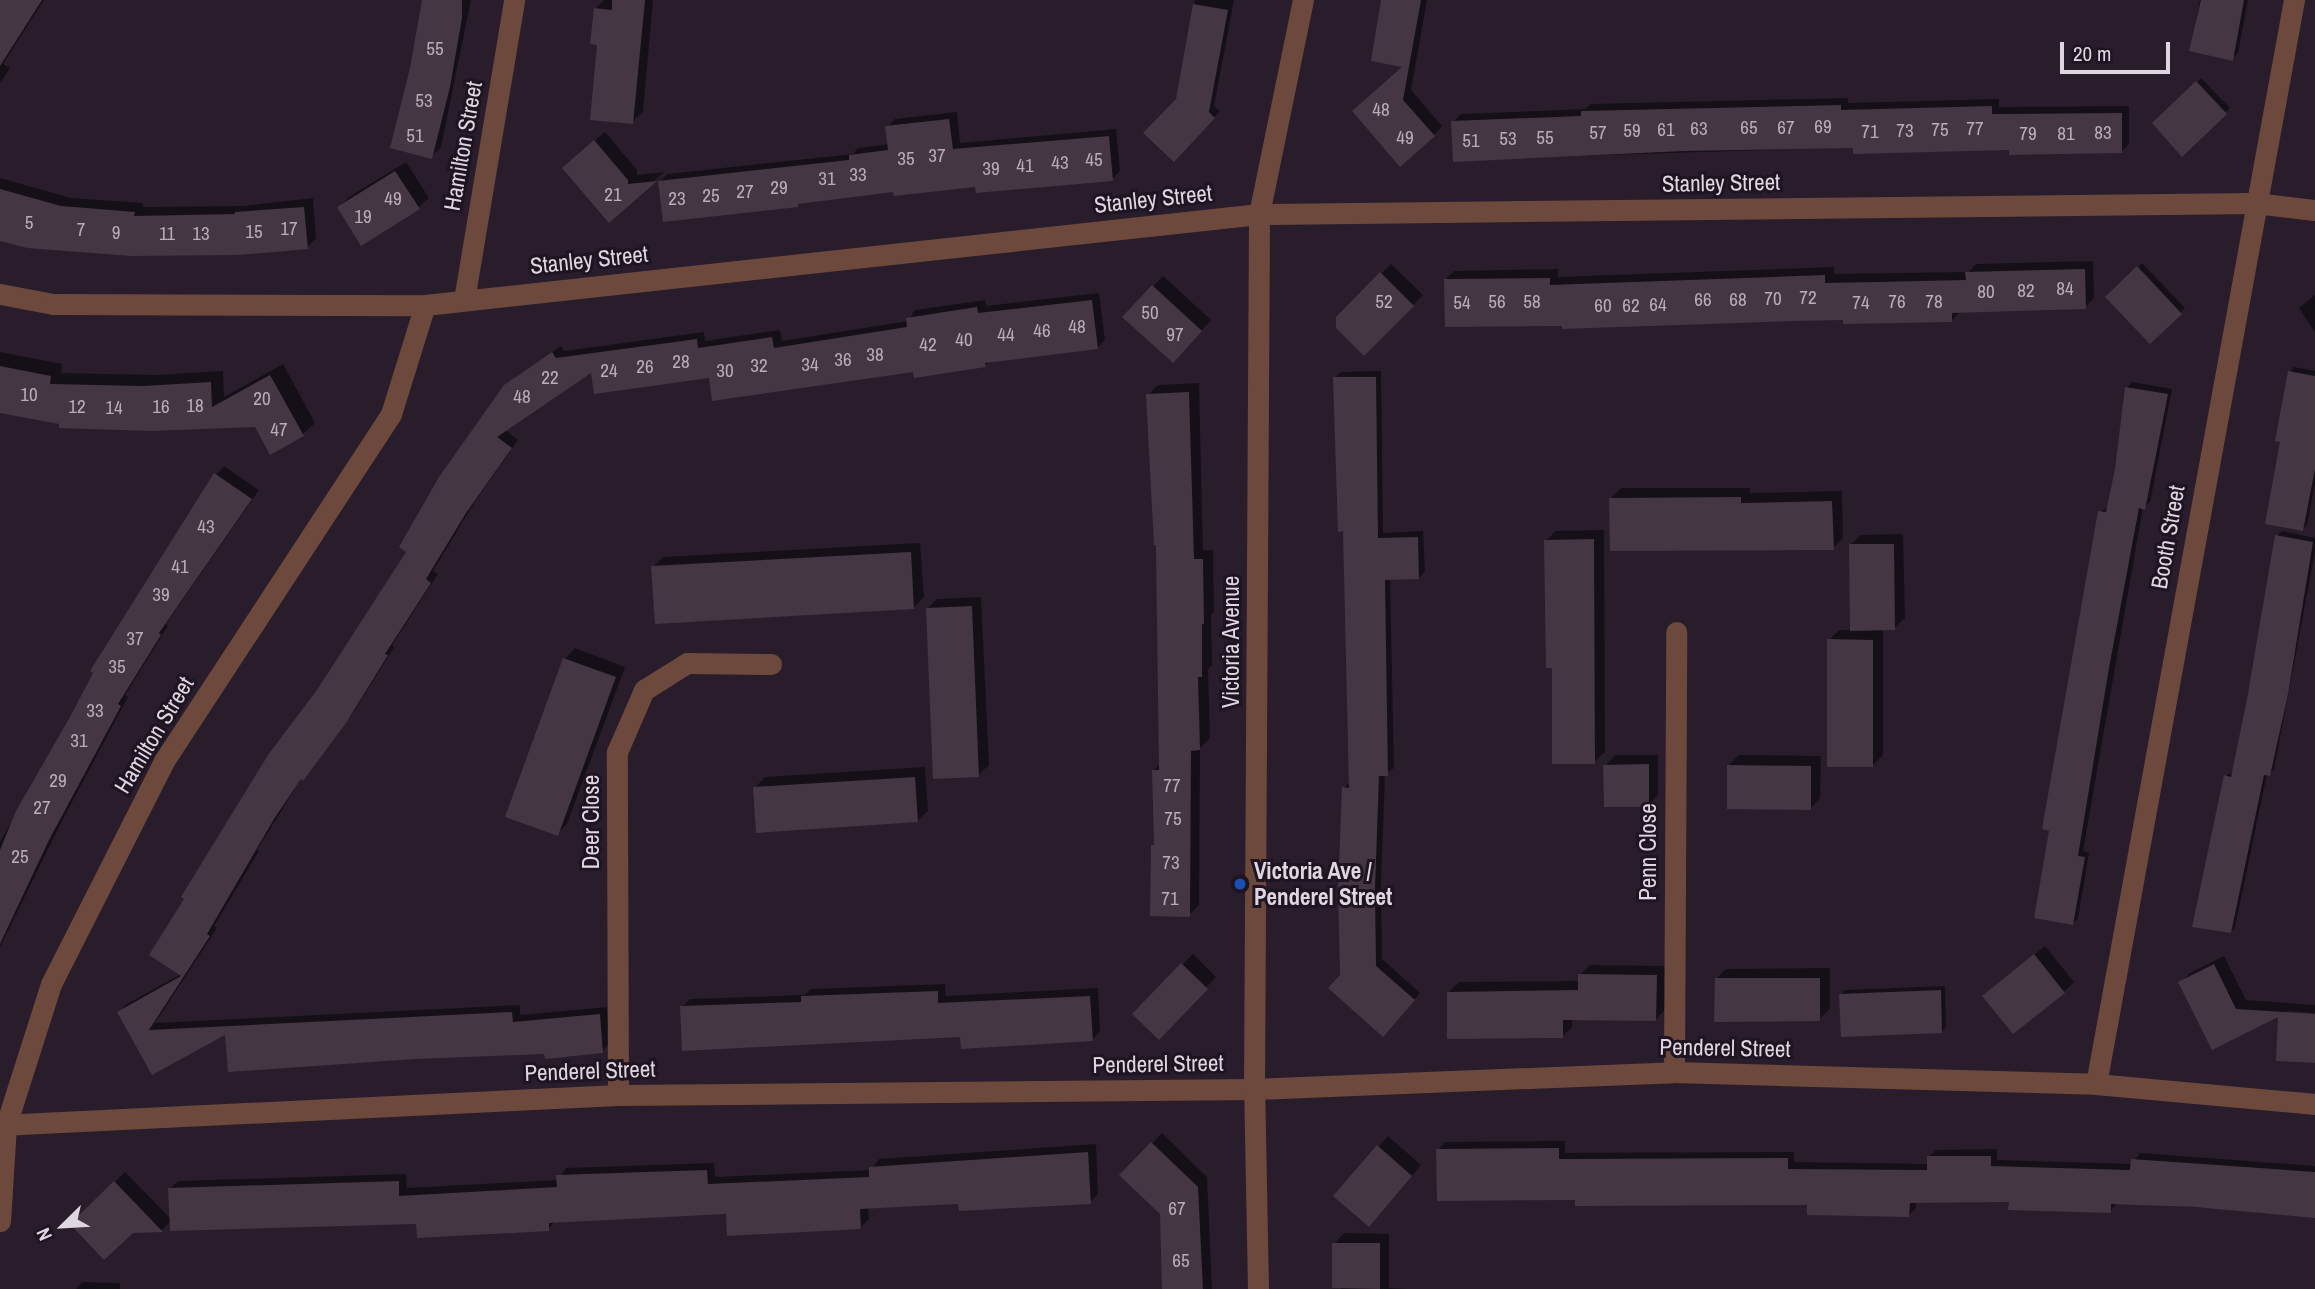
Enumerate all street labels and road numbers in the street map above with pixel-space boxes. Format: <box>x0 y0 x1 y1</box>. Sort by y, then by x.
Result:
street label: Hamilton Street <box>438 79 488 213</box>
street label: Stanley Street <box>1662 168 1780 198</box>
street label: Stanley Street <box>1093 179 1213 219</box>
street label: Stanley Street <box>529 240 649 280</box>
street label: Booth Street <box>2145 483 2191 591</box>
street label: Victoria Avenue <box>1217 575 1245 709</box>
street label: Hamilton Street <box>108 672 200 798</box>
street label: Deer Close <box>577 775 605 869</box>
street label: Penn Close <box>1634 803 1662 901</box>
street label: Penderel Street <box>1659 1033 1791 1063</box>
street label: Penderel Street <box>1092 1049 1224 1079</box>
street label: Penderel Street <box>524 1055 656 1087</box>

